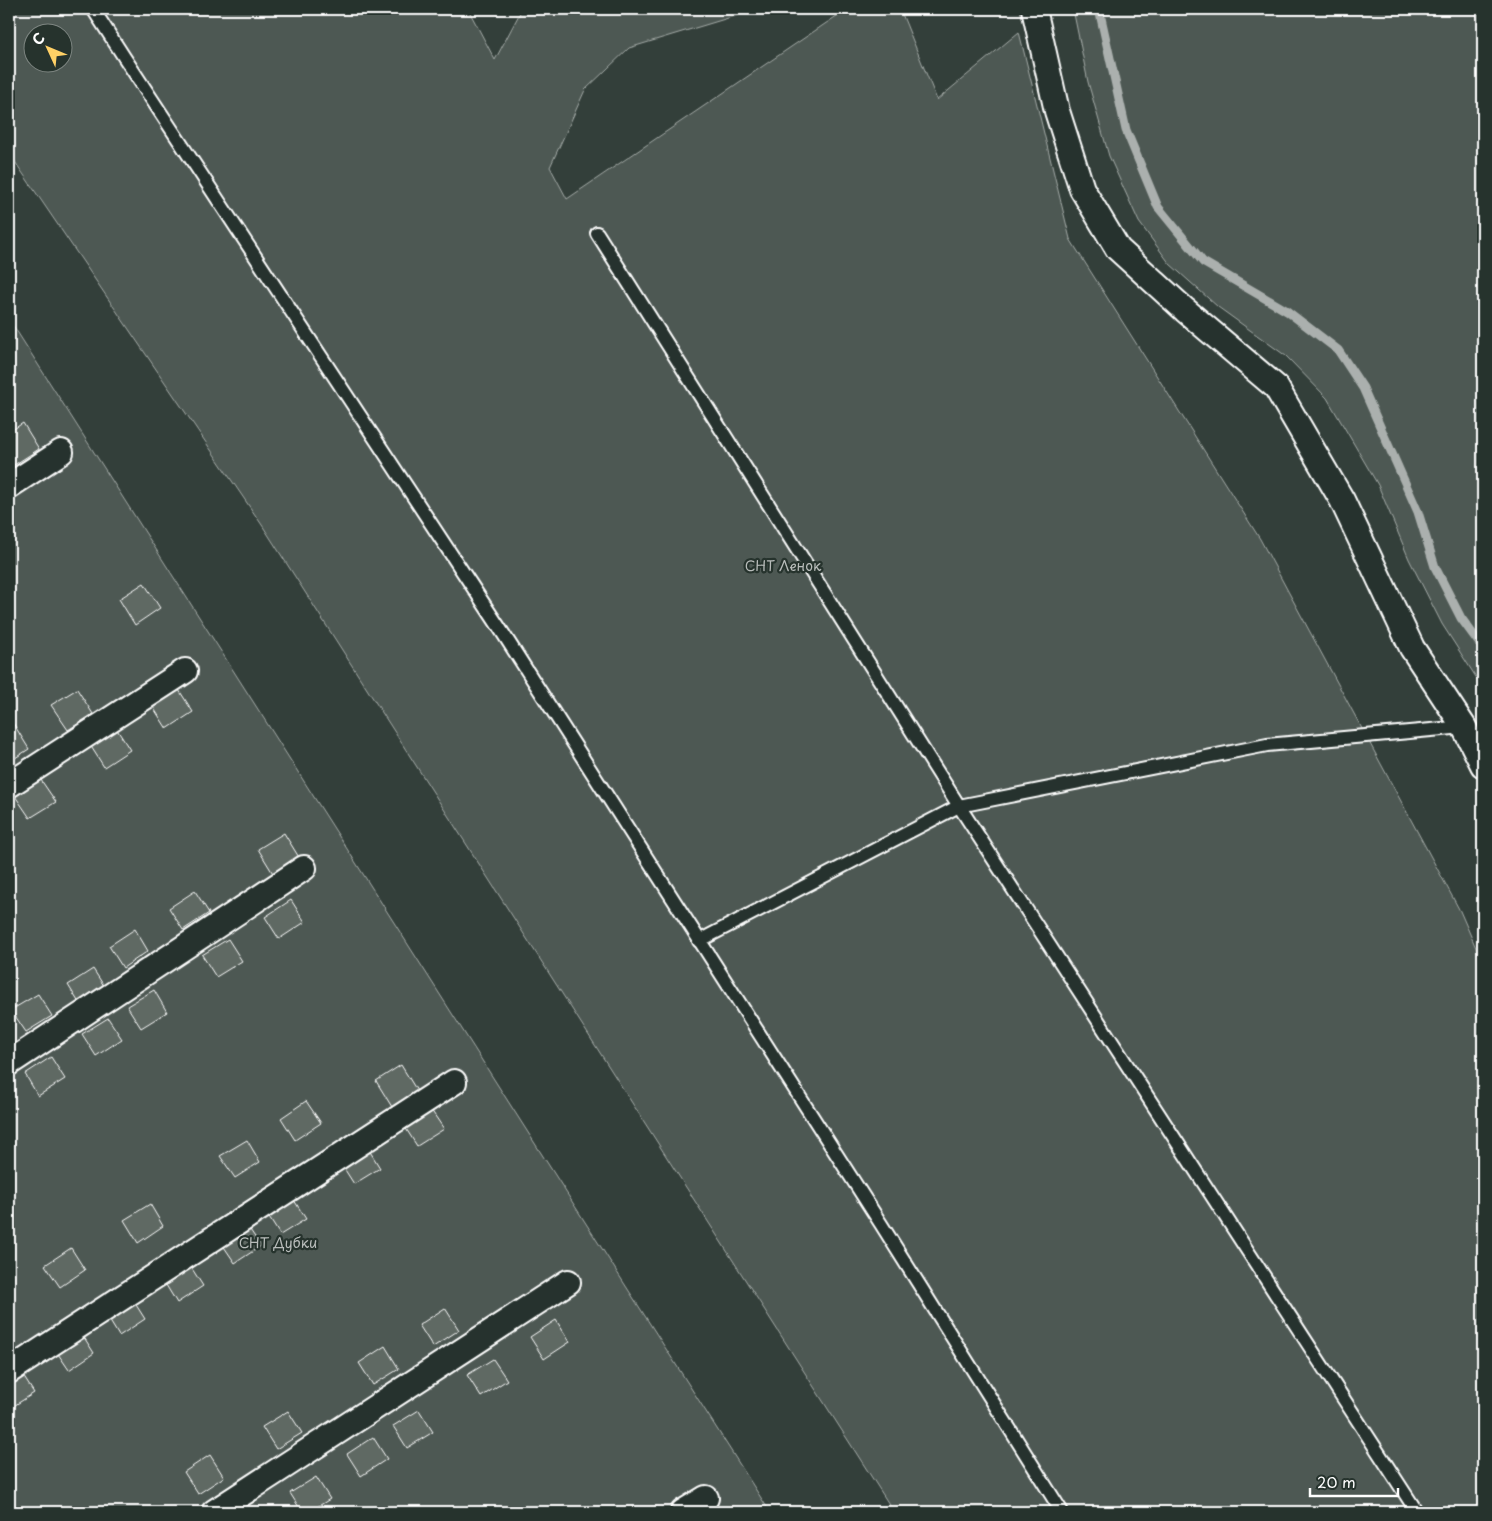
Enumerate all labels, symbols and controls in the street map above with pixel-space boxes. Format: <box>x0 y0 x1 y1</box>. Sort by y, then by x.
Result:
north arrow <box>22 22 72 72</box>
text: С <box>27 28 49 50</box>
park label: СНТ Ленок <box>745 555 822 576</box>
park label: СНТ Дубки <box>239 1232 317 1253</box>
scale bar <box>1310 1466 1397 1498</box>
text: 20 m <box>1317 1470 1356 1493</box>

